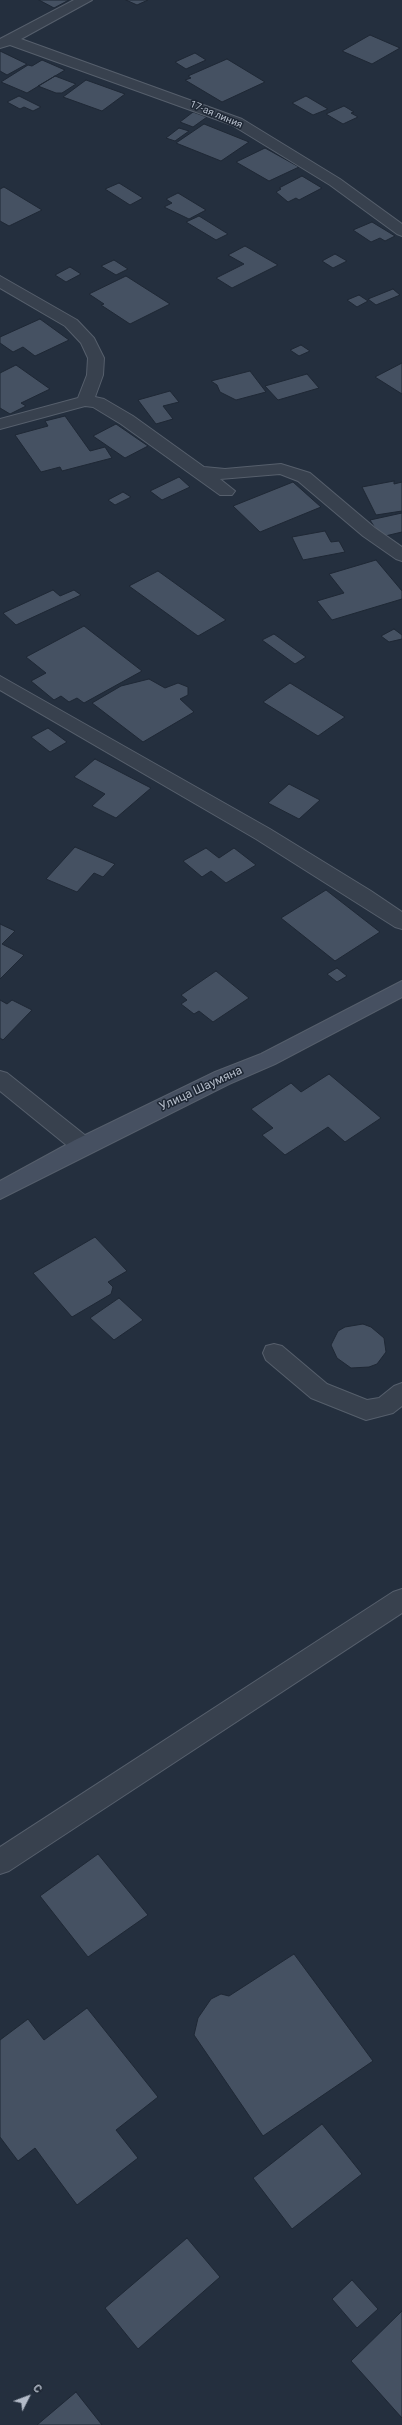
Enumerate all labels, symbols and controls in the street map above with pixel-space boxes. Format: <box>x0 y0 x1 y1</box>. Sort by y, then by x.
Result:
street label: 17-ая линия <box>188 99 244 131</box>
street label: Улица Шаумяна <box>157 1063 245 1115</box>
north arrow <box>8 2377 48 2417</box>
text: С <box>30 2382 45 2396</box>

